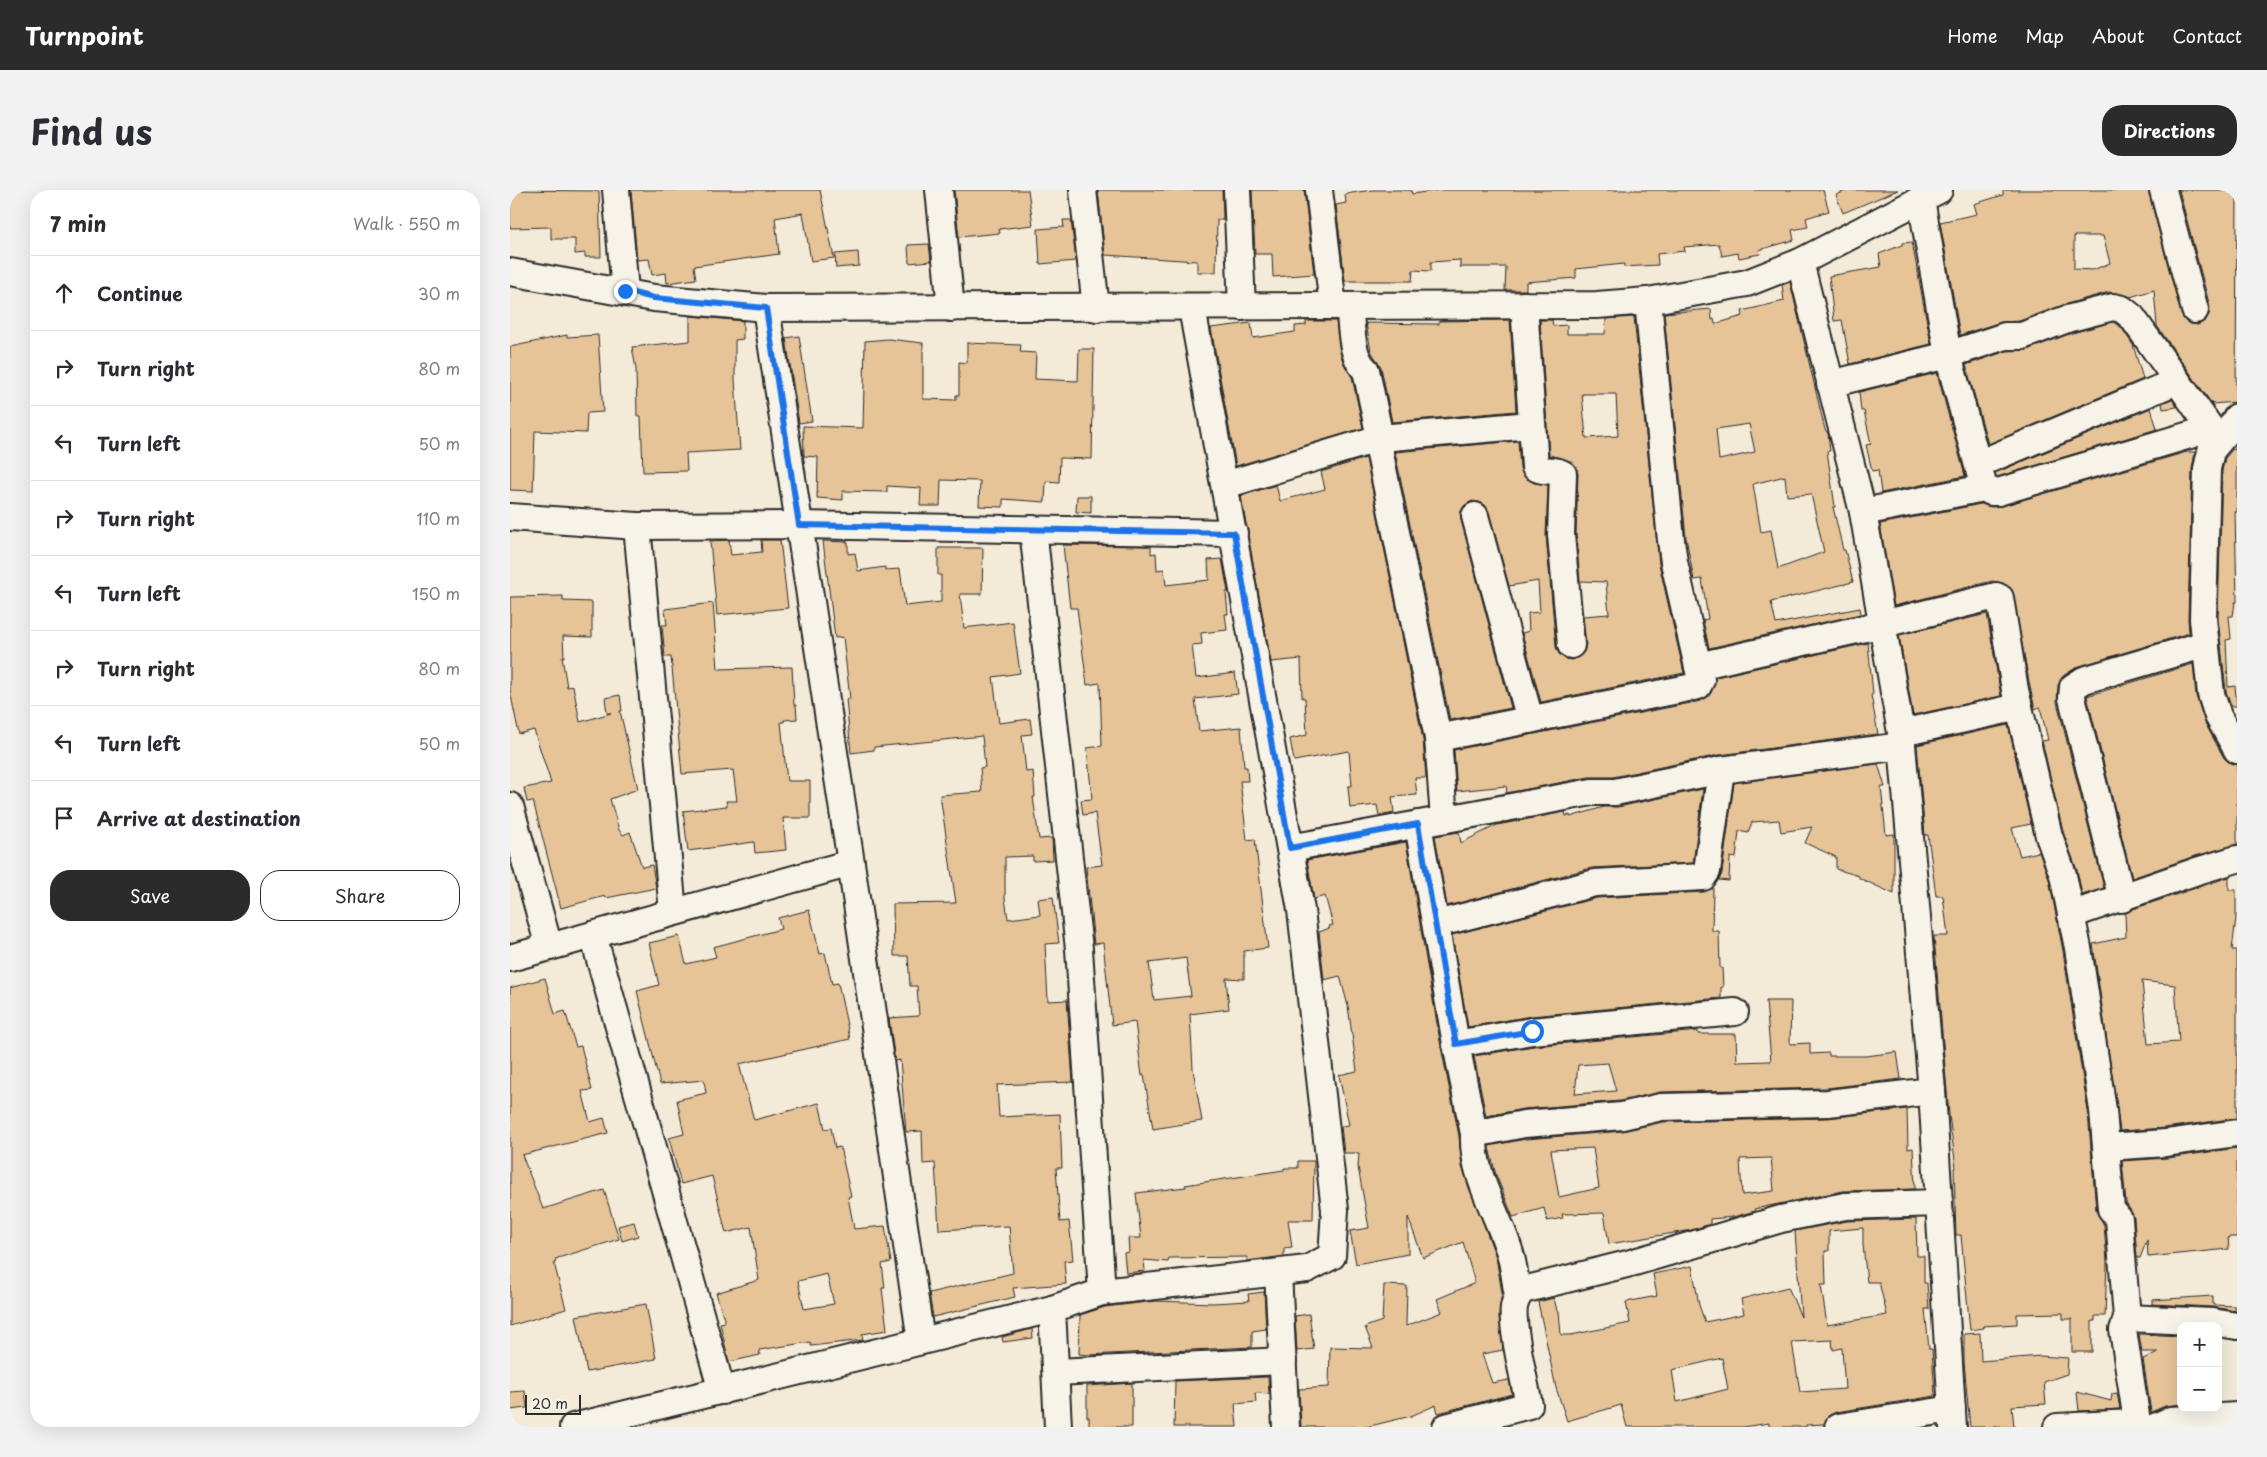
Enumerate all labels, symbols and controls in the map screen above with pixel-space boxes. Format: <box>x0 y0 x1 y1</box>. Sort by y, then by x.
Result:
text: Turnpoint <box>25 17 144 53</box>
text: Home <box>1947 22 1997 49</box>
text: Map <box>2025 22 2064 49</box>
text: About <box>2092 22 2144 49</box>
text: Contact <box>2172 22 2242 49</box>
text: Find us <box>30 104 152 157</box>
button: Directions <box>2102 105 2237 156</box>
text: 7 min <box>50 207 106 239</box>
text: Walk · 550 m <box>353 211 460 235</box>
icon: ahead <box>50 279 78 307</box>
text: Continue <box>97 279 183 307</box>
route end <box>614 280 637 303</box>
text: 30 m <box>418 281 460 305</box>
icon: right <box>50 354 78 382</box>
text: Turn right <box>97 354 195 382</box>
text: 80 m <box>418 356 460 380</box>
icon: left <box>50 429 78 457</box>
text: Turn left <box>97 429 181 457</box>
text: 50 m <box>419 431 460 455</box>
icon: right <box>50 504 78 532</box>
text: Turn right <box>97 504 195 532</box>
text: 110 m <box>417 506 460 530</box>
icon: left <box>50 579 78 607</box>
text: Turn left <box>97 579 181 607</box>
text: 150 m <box>412 581 460 605</box>
icon: right <box>50 654 78 682</box>
text: Turn right <box>97 654 195 682</box>
text: 80 m <box>418 656 460 680</box>
icon: left <box>50 729 78 757</box>
text: Turn left <box>97 729 181 757</box>
text: 50 m <box>419 731 460 755</box>
icon: arrive <box>50 804 78 832</box>
text: Arrive at destination <box>97 804 301 832</box>
button: Save <box>50 870 250 921</box>
button: Share <box>260 870 460 921</box>
route start <box>1521 1020 1544 1043</box>
map controls <box>2177 1322 2222 1412</box>
button: + <box>2177 1322 2222 1367</box>
button: − <box>2177 1367 2222 1412</box>
scale bar <box>525 1392 581 1415</box>
text: 20 m <box>532 1393 568 1414</box>

